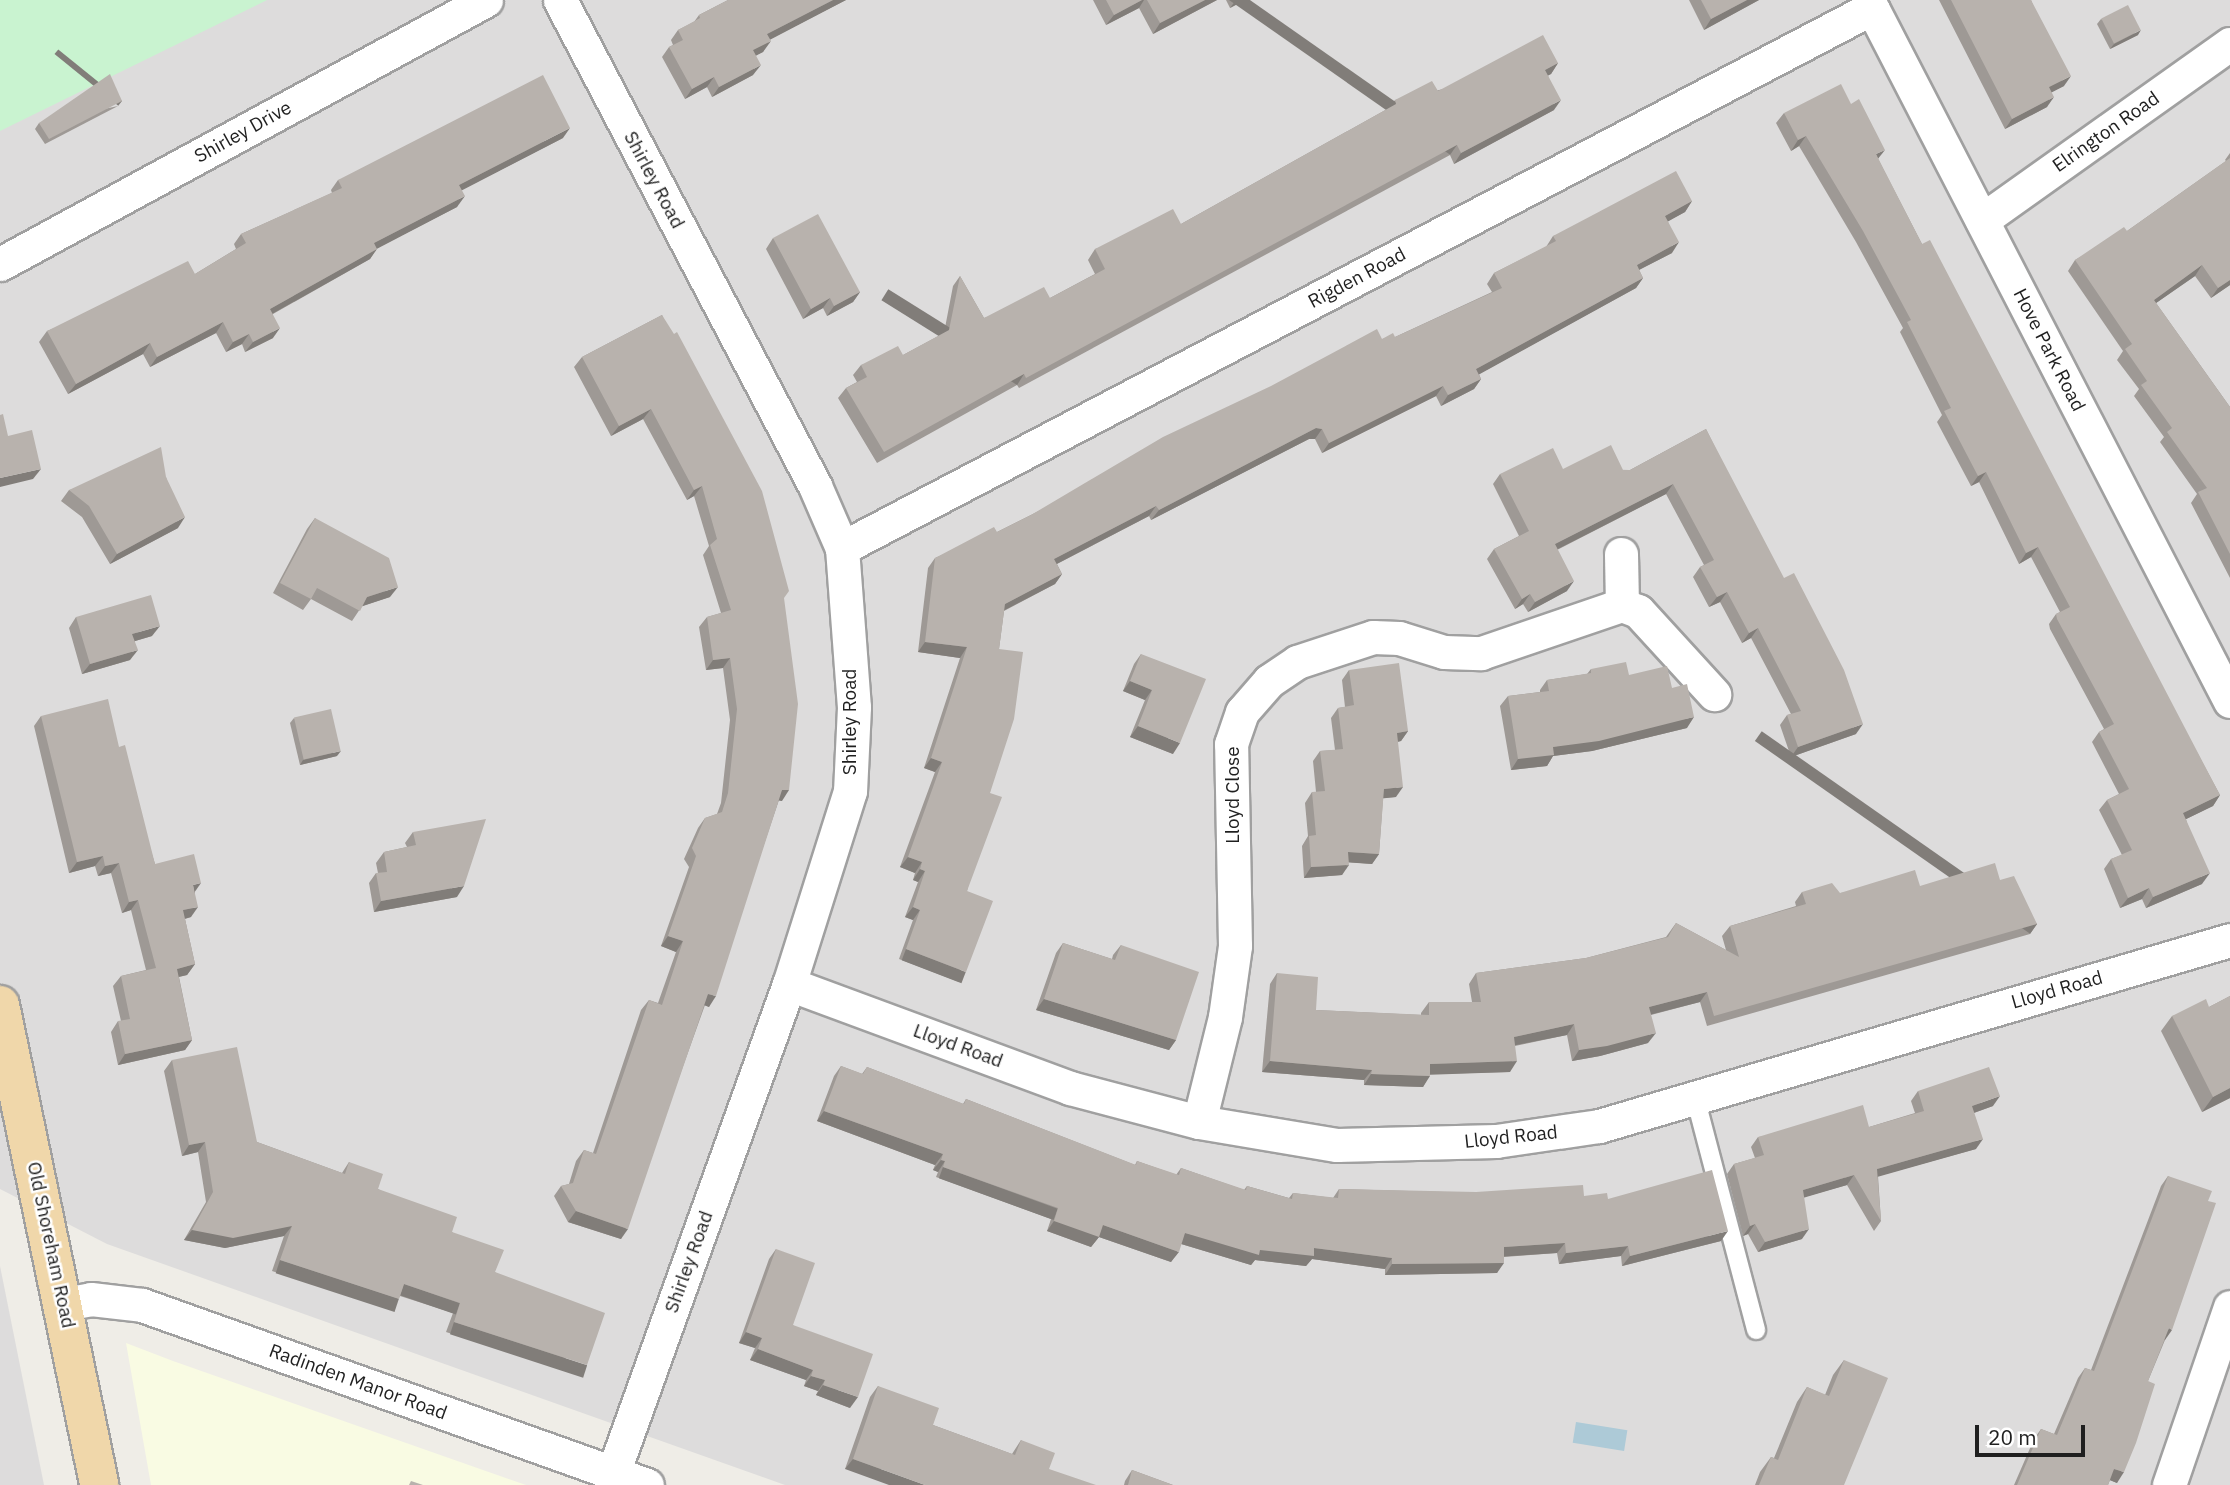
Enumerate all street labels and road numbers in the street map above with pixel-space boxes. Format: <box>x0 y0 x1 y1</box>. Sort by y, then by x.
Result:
street label: Elrington Road <box>2048 87 2164 177</box>
street label: Shirley Drive <box>191 96 295 168</box>
street label: Shirley Road <box>619 128 689 232</box>
street label: Rigden Road <box>1304 243 1410 313</box>
street label: Hove Park Road <box>2008 285 2090 415</box>
street label: Shirley Road <box>839 669 861 775</box>
street label: Lloyd Close <box>1222 746 1244 844</box>
street label: Lloyd Road <box>2009 966 2105 1014</box>
street label: Lloyd Road <box>910 1019 1006 1073</box>
street label: Lloyd Road <box>1463 1121 1559 1153</box>
street label: Old Shoreham Road <box>22 1160 80 1330</box>
street label: Shirley Road <box>660 1208 718 1316</box>
street label: Radinden Manor Road <box>266 1339 450 1425</box>

